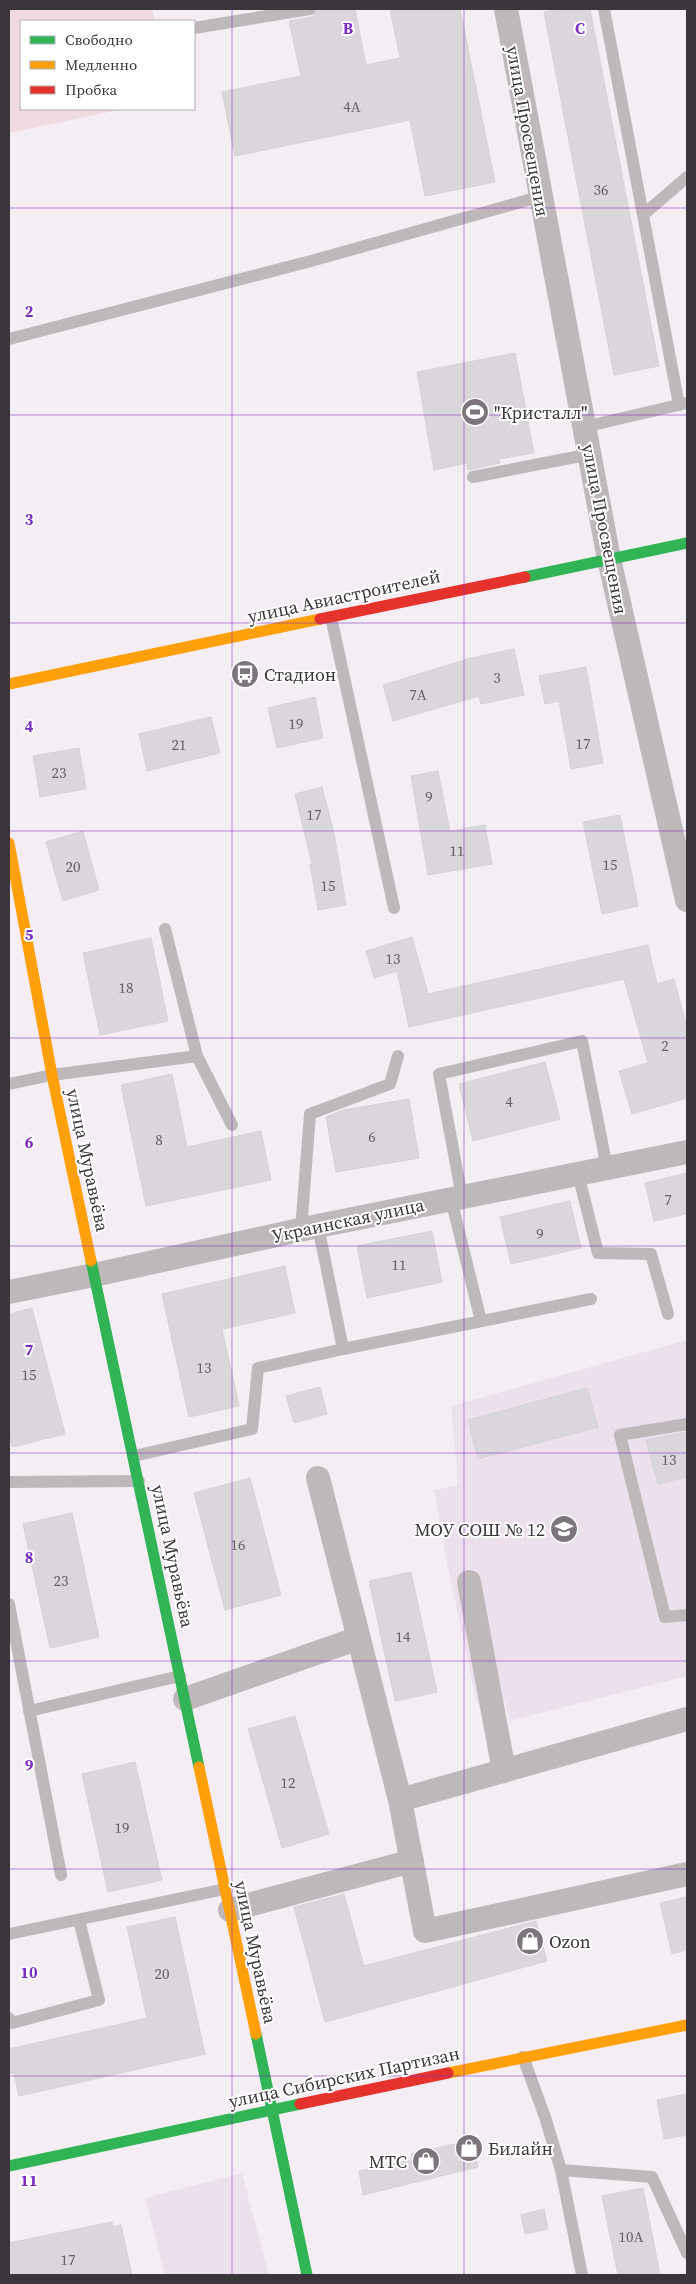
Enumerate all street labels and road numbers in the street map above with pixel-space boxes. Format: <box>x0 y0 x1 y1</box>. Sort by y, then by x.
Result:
street label: улица Просвещения <box>501 44 555 218</box>
street label: улица Просвещения <box>576 442 634 616</box>
street label: улица Авиастроителей <box>245 563 443 629</box>
street label: улица Муравьёва <box>61 1086 116 1235</box>
street label: Украинская улица <box>270 1191 427 1248</box>
street label: улица Муравьёва <box>146 1482 201 1631</box>
street label: улица Муравьёва <box>229 1878 284 2027</box>
street label: улица Сибирских Партизан <box>226 2040 462 2114</box>

